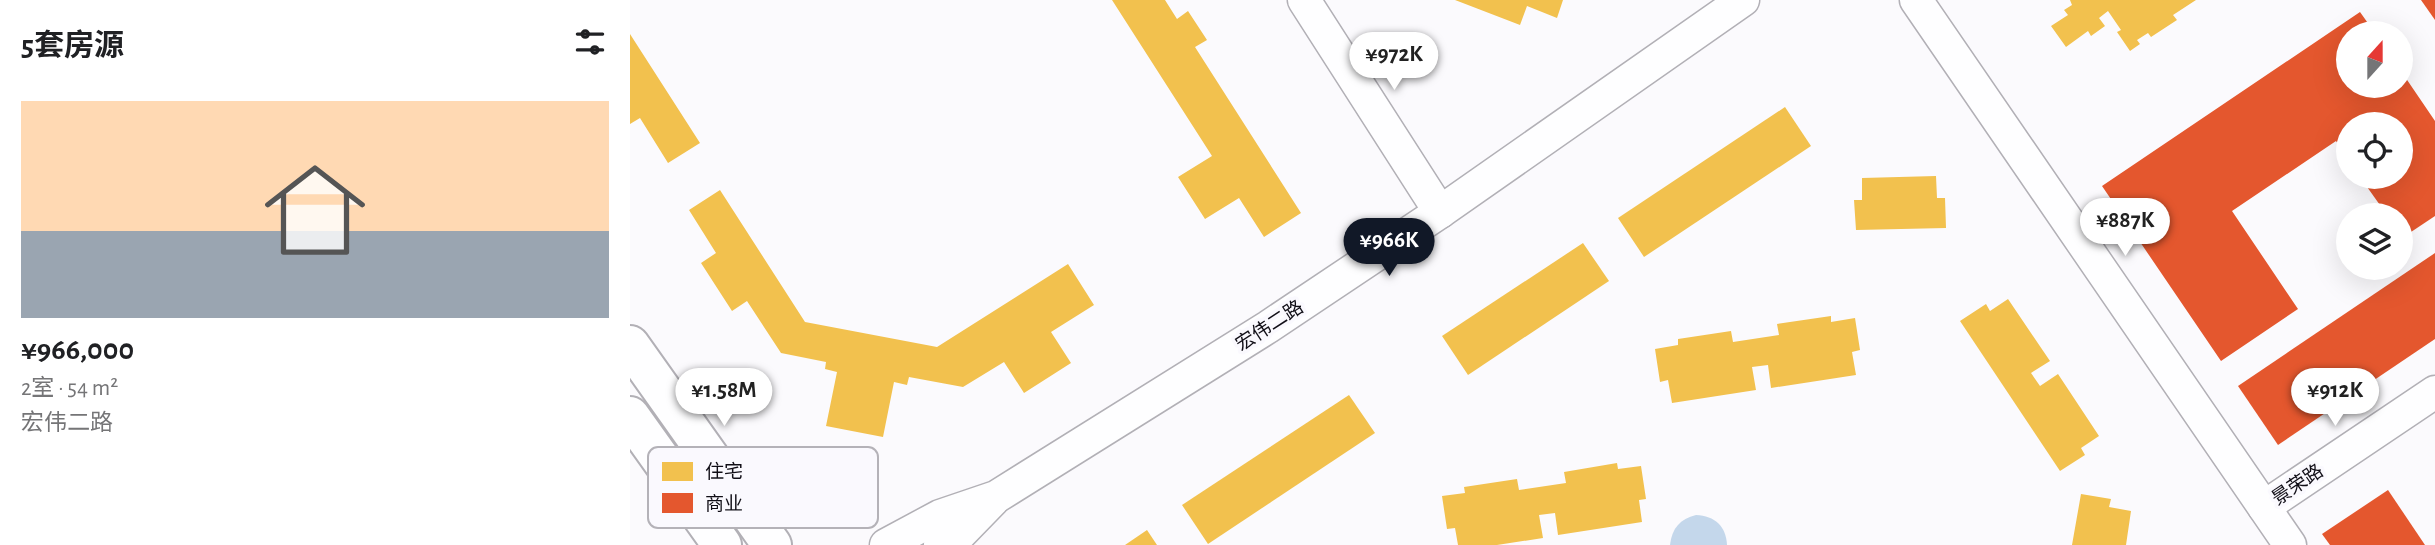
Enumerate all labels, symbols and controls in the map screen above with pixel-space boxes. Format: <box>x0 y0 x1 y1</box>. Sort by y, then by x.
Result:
north arrow <box>2336 21 2413 98</box>
map controls <box>2336 21 2413 280</box>
icon: filters <box>571 23 609 61</box>
text: 5套房源 <box>21 31 124 61</box>
pin: ¥972K <box>1345 32 1443 92</box>
text: ¥972K <box>1365 43 1423 66</box>
button: locate <box>2336 112 2413 189</box>
icon: home <box>252 147 378 273</box>
pin: ¥887K <box>2076 198 2174 258</box>
button: layers <box>2336 203 2413 280</box>
text: ¥887K <box>2096 209 2154 232</box>
pin: ¥966K <box>1340 218 1438 278</box>
text: ¥966K <box>1360 229 1418 252</box>
street label: 宏伟二路 <box>1232 296 1307 355</box>
text: ¥966,000 <box>21 335 134 365</box>
pin: ¥1.58M <box>667 368 781 428</box>
pin: ¥912K <box>2286 368 2384 428</box>
text: 2室 · 54 m² <box>21 377 118 400</box>
text: ¥1.58M <box>691 379 757 402</box>
text: ¥912K <box>2307 379 2363 402</box>
text: 宏伟二路 <box>21 412 113 435</box>
legend <box>648 447 878 528</box>
text: 住宅 <box>705 461 743 482</box>
street label: 景荣路 <box>2268 461 2327 509</box>
text: 商业 <box>705 493 743 514</box>

